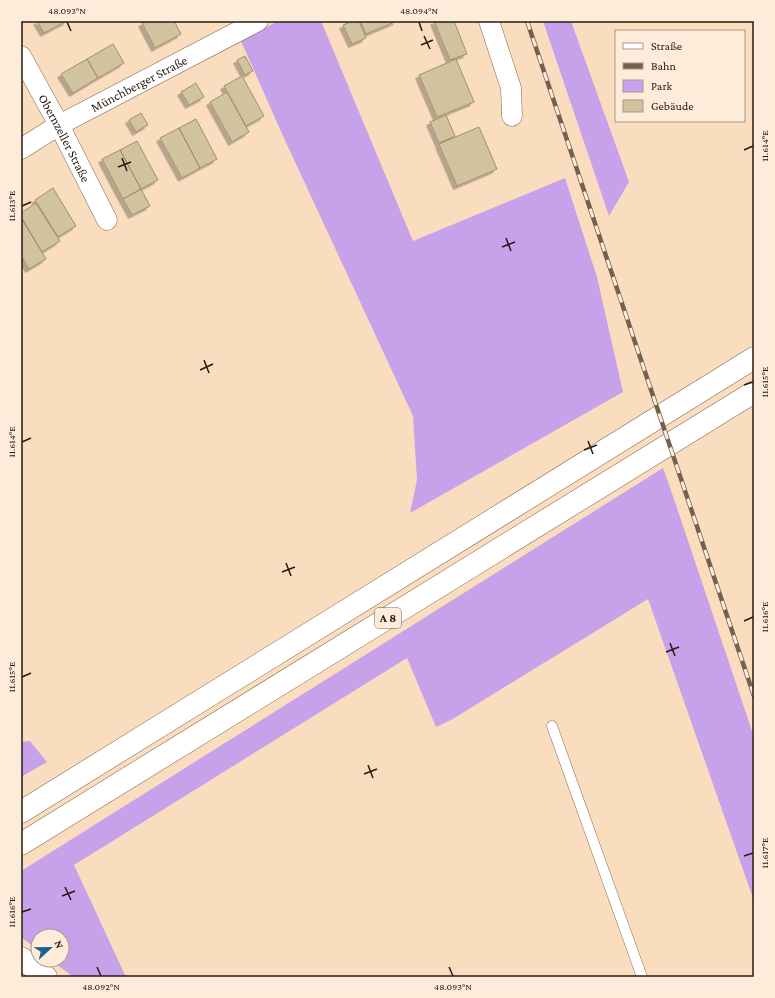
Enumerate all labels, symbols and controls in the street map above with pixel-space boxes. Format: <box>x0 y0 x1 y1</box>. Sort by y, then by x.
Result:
text: 48.093°N <box>48 5 86 16</box>
text: 48.094°N <box>400 5 439 16</box>
legend <box>615 30 745 122</box>
text: Straße <box>651 39 682 53</box>
street label: Münchberger Straße <box>88 52 190 115</box>
text: Bahn <box>651 59 677 73</box>
text: Park <box>651 79 673 93</box>
street label: Obernzeller Straße <box>36 91 94 185</box>
text: Gebäude <box>651 99 693 113</box>
text: 11.614°E <box>759 130 770 162</box>
text: 11.613°E <box>6 190 17 221</box>
text: 11.615°E <box>759 366 770 397</box>
text: 11.614°E <box>6 426 17 458</box>
text: 11.616°E <box>759 601 770 632</box>
road number: A 8 <box>375 608 401 628</box>
text: 11.615°E <box>6 661 17 692</box>
text: 11.617°E <box>759 837 770 868</box>
text: 11.616°E <box>6 896 17 927</box>
north arrow <box>30 928 70 968</box>
text: N <box>52 939 66 950</box>
text: 48.092°N <box>82 981 120 992</box>
text: 48.093°N <box>434 981 472 992</box>

